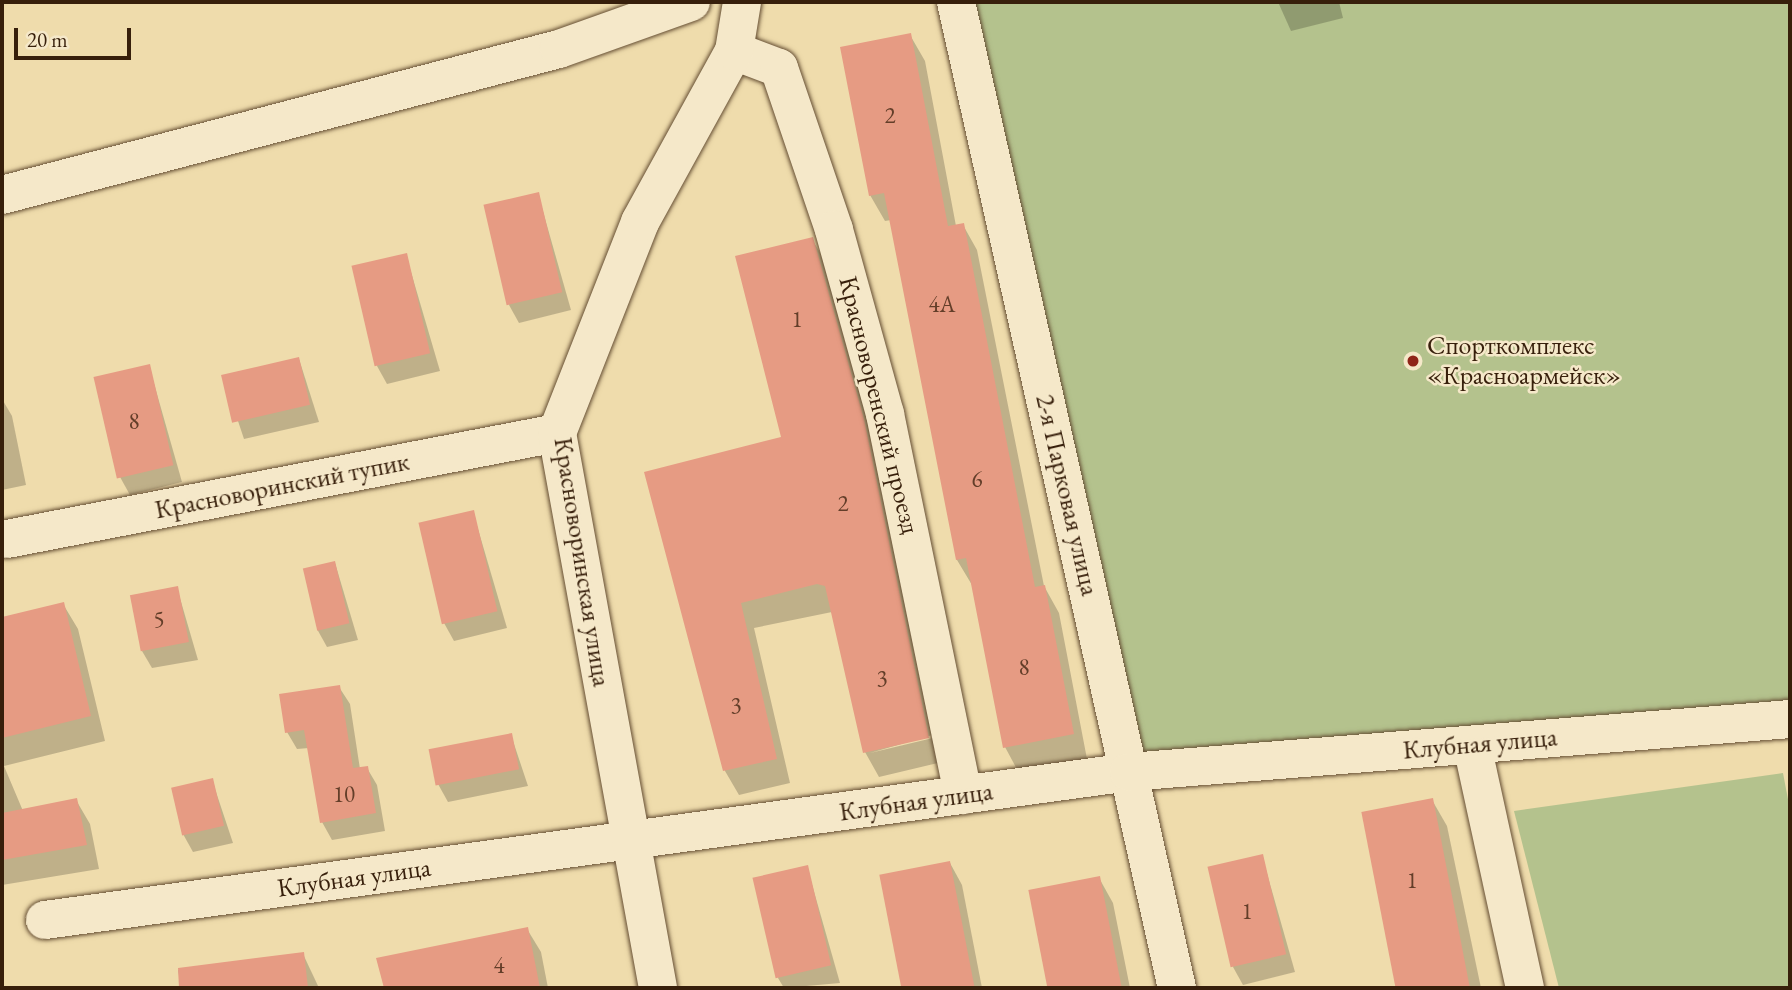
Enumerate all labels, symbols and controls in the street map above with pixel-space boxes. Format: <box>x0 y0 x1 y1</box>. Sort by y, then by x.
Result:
scale bar <box>18 14 135 58</box>
text: 20 m <box>27 26 68 53</box>
house number: 2 <box>884 101 896 129</box>
street label: Красноворенский проезд <box>832 273 926 537</box>
house number: 4А <box>929 290 955 318</box>
house number: 1 <box>791 305 803 333</box>
place label: Спорткомплекс «Красноармейск» <box>1427 330 1621 392</box>
marker: Спорткомплекс «Красноармейск» <box>1405 353 1421 369</box>
street label: 2-я Парковая улица <box>1029 391 1105 599</box>
house number: 8 <box>128 407 140 435</box>
street label: Красноворинская улица <box>547 435 617 689</box>
street label: Красноворинский тупик <box>152 446 412 526</box>
house number: 6 <box>971 465 983 493</box>
house number: 2 <box>837 489 849 517</box>
house number: 5 <box>153 605 165 633</box>
house number: 8 <box>1018 653 1030 681</box>
house number: 3 <box>876 664 888 692</box>
house number: 3 <box>730 691 742 719</box>
street label: Клубная улица <box>1402 722 1558 766</box>
street label: Клубная улица <box>837 776 995 828</box>
house number: 10 <box>333 780 355 808</box>
street label: Клубная улица <box>275 852 433 904</box>
house number: 1 <box>1406 866 1418 894</box>
house number: 1 <box>1241 897 1253 925</box>
house number: 4 <box>493 951 505 979</box>

